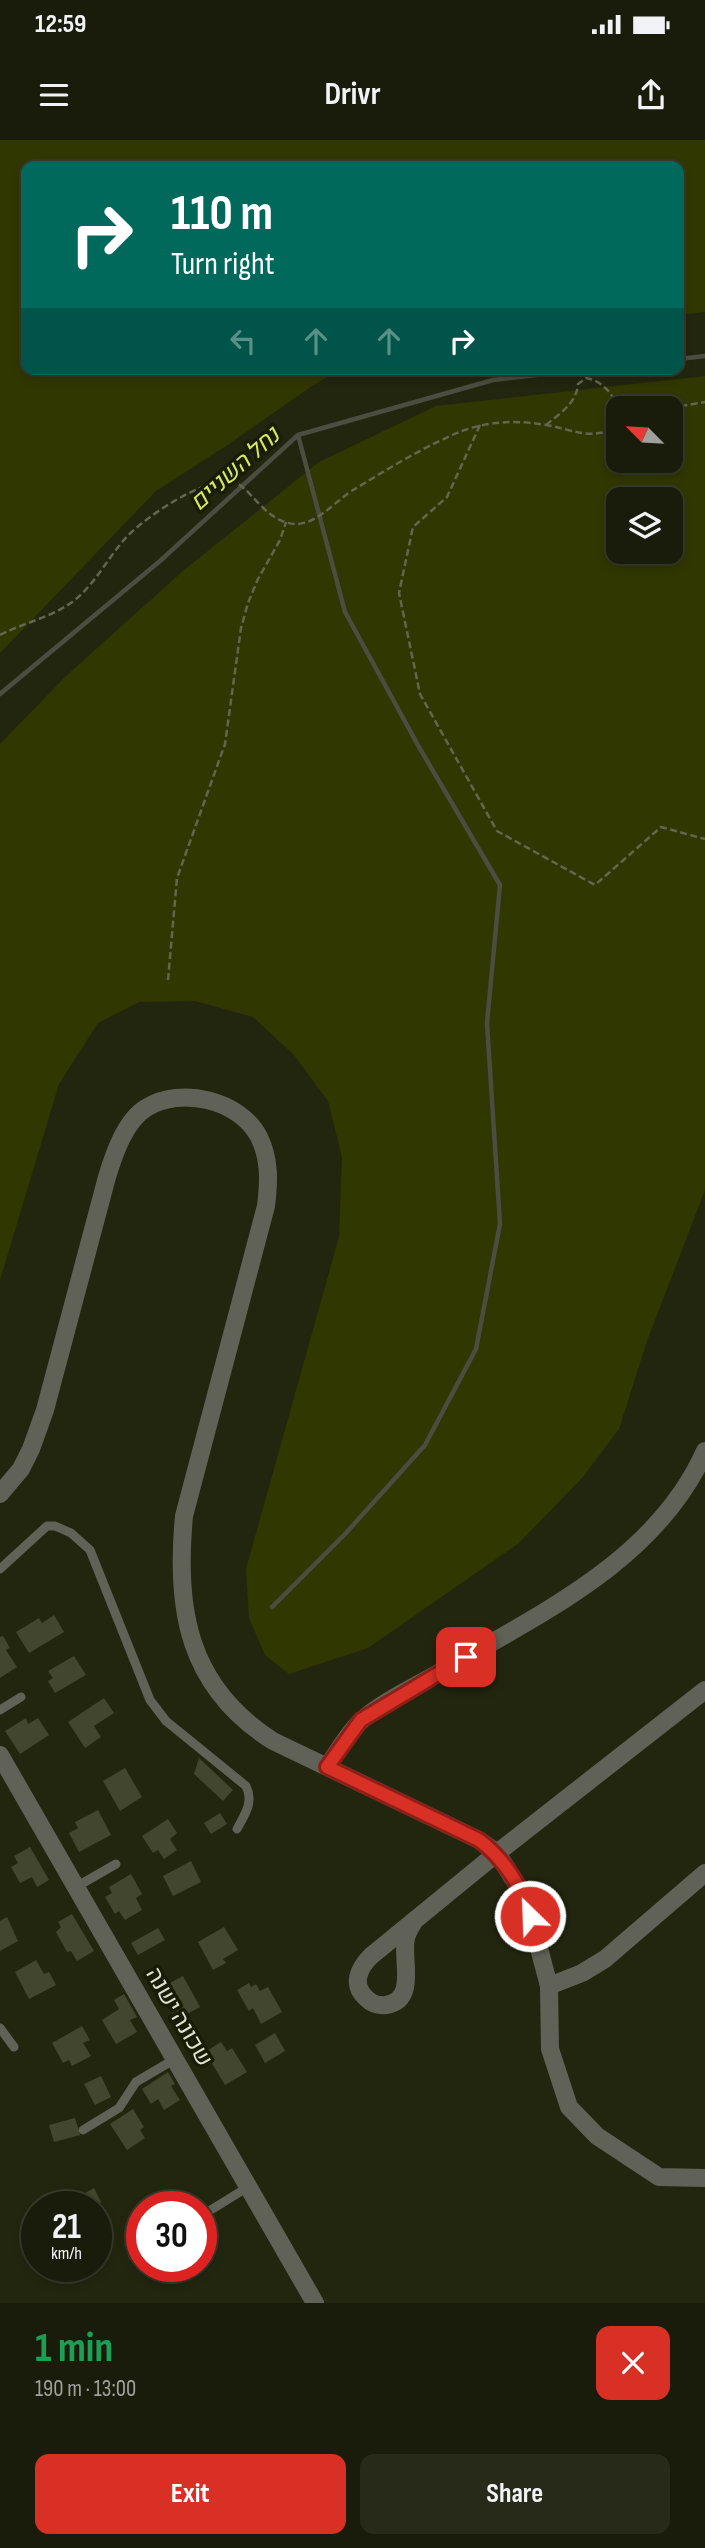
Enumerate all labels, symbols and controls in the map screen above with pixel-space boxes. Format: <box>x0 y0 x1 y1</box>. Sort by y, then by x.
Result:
text: 12:59 <box>35 9 86 40</box>
text: Drivr <box>324 75 381 114</box>
icon: menu <box>35 76 73 114</box>
icon: share <box>632 76 670 114</box>
text: 110 m <box>171 185 273 244</box>
icon: right <box>56 189 147 280</box>
text: Turn right <box>171 245 275 284</box>
icon: left <box>224 322 262 360</box>
icon: ahead <box>297 322 335 360</box>
icon: ahead <box>370 322 408 360</box>
icon: right <box>443 322 481 360</box>
north arrow <box>606 396 682 472</box>
map controls <box>606 396 683 564</box>
water label: נחל השניים <box>184 420 288 517</box>
button: layers <box>606 487 683 564</box>
pin <box>436 1627 496 1687</box>
icon: arrive <box>447 1638 485 1676</box>
position arrow <box>493 1879 567 1953</box>
street label: שכונה ישנה <box>139 1962 219 2072</box>
speed limit sign: 30 <box>126 2191 217 2282</box>
text: 21 <box>52 2206 81 2249</box>
text: km/h <box>51 2243 82 2264</box>
text: 1 min <box>35 2323 113 2374</box>
button: close <box>596 2326 670 2400</box>
text: 190 m · 13:00 <box>35 2375 136 2403</box>
button: Exit <box>35 2454 346 2534</box>
button: Share <box>360 2454 670 2534</box>

